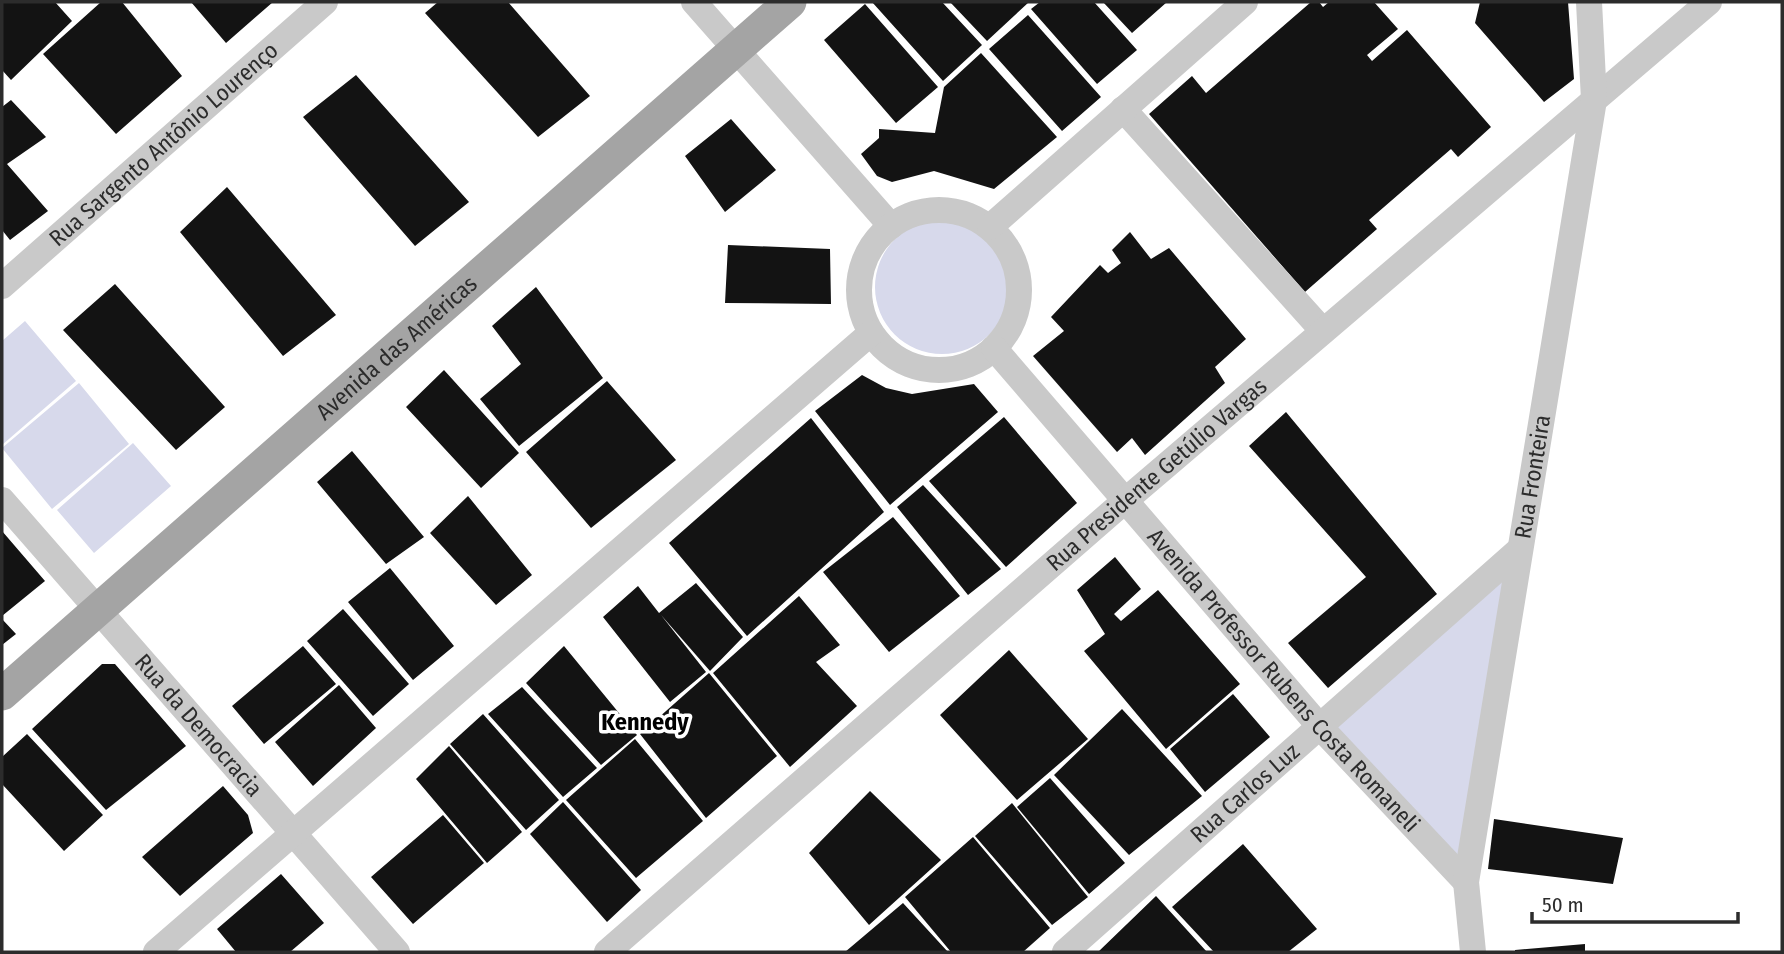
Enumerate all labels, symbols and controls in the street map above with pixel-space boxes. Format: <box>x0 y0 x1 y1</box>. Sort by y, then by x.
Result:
street label: Rua Sargento Antônio Lourenço <box>43 36 284 252</box>
street label: Avenida das Américas <box>310 269 483 426</box>
street label: Rua Presidente Getúlio Vargas <box>1041 372 1272 577</box>
street label: Rua Fronteira <box>1508 413 1556 541</box>
street label: Avenida Professor Rubens Costa Romaneli <box>1142 523 1426 838</box>
street label: Rua da Democracia <box>129 648 269 802</box>
district label: Kennedy <box>601 708 689 736</box>
street label: Rua Carlos Luz <box>1184 737 1305 849</box>
scale bar <box>1532 880 1738 924</box>
text: 50 m <box>1542 892 1584 918</box>

